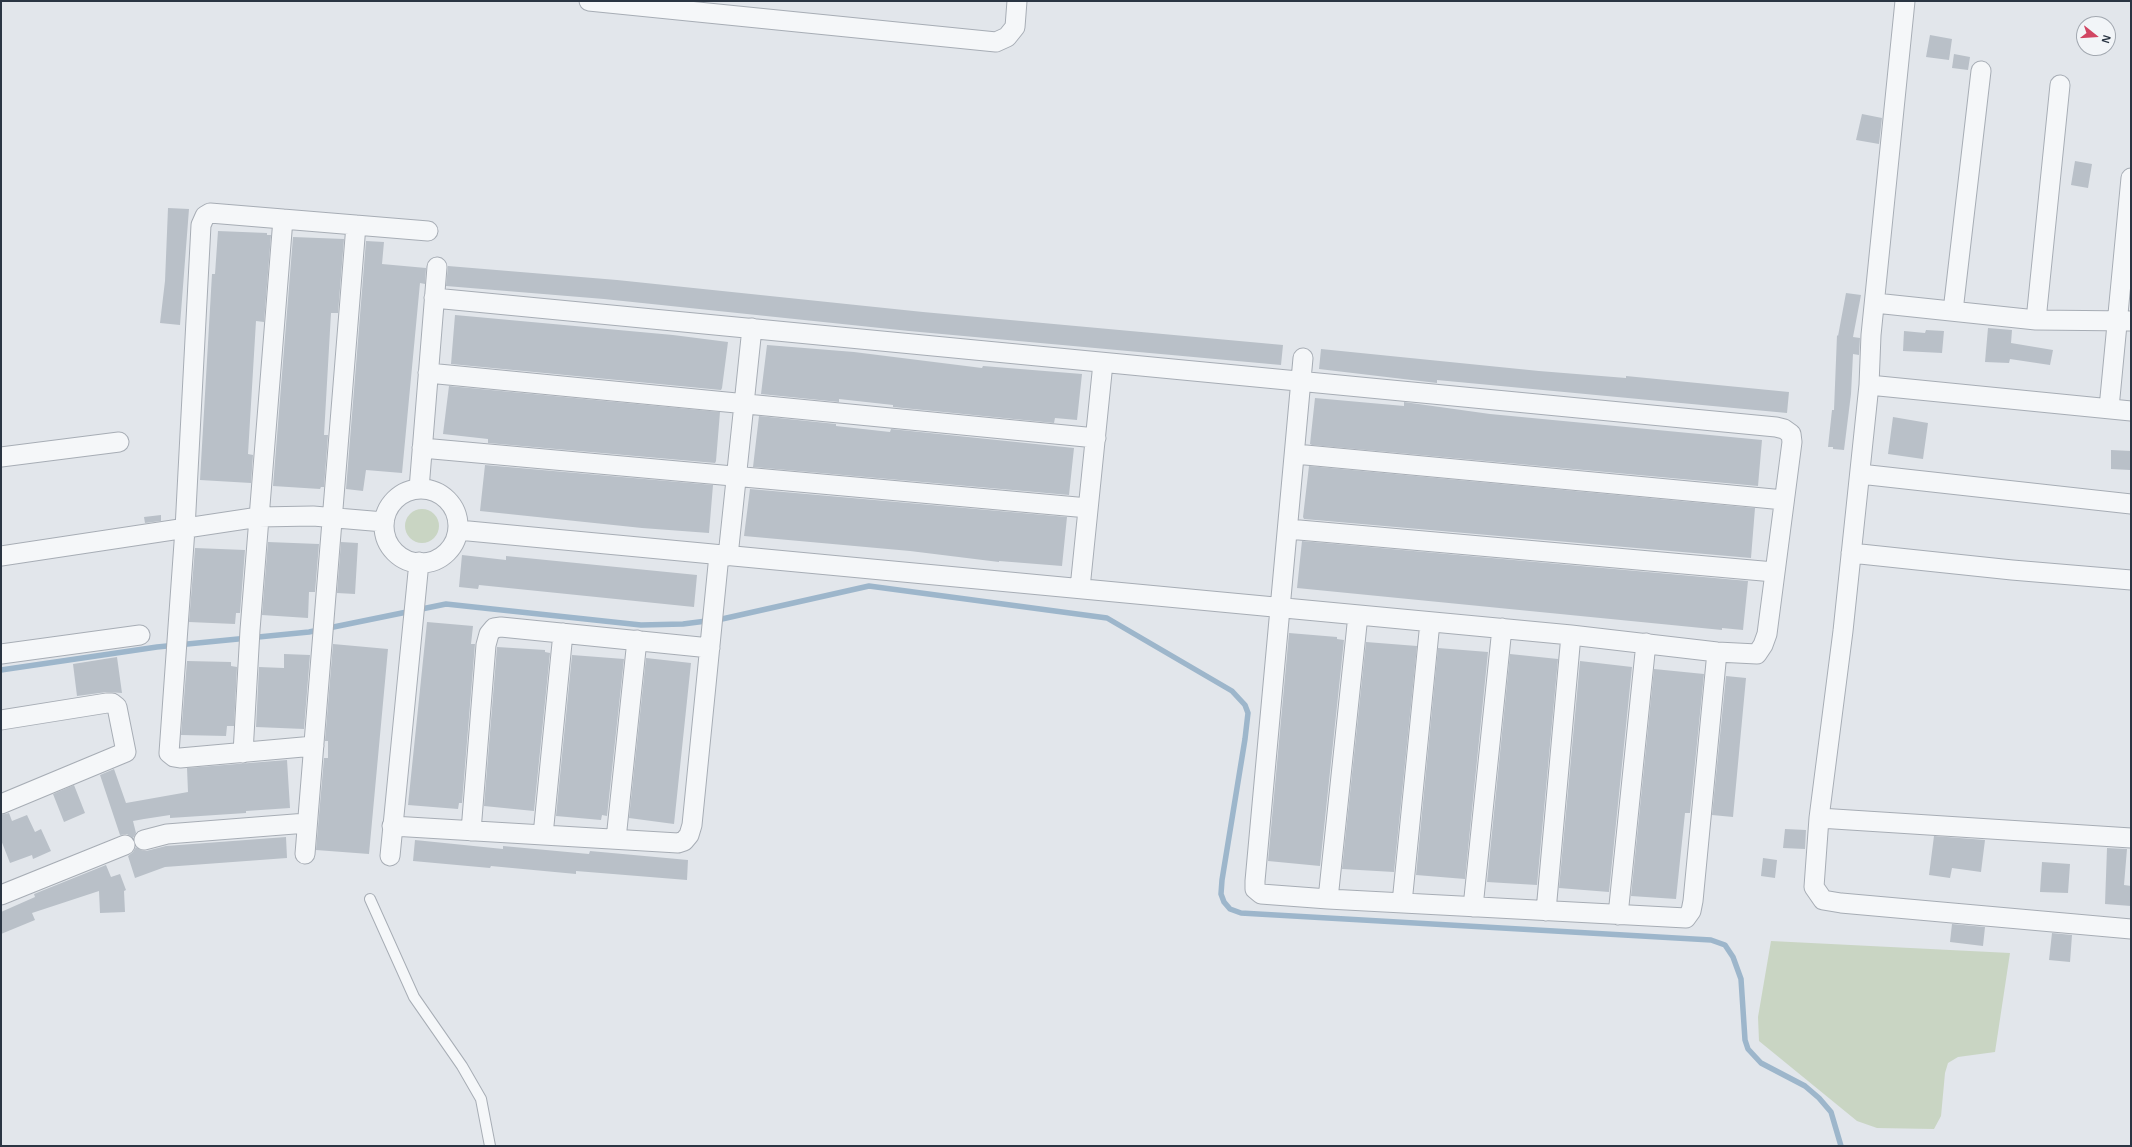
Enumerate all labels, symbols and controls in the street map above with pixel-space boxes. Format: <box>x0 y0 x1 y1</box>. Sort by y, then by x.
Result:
north arrow <box>2076 16 2116 56</box>
text: N <box>2100 34 2113 45</box>

